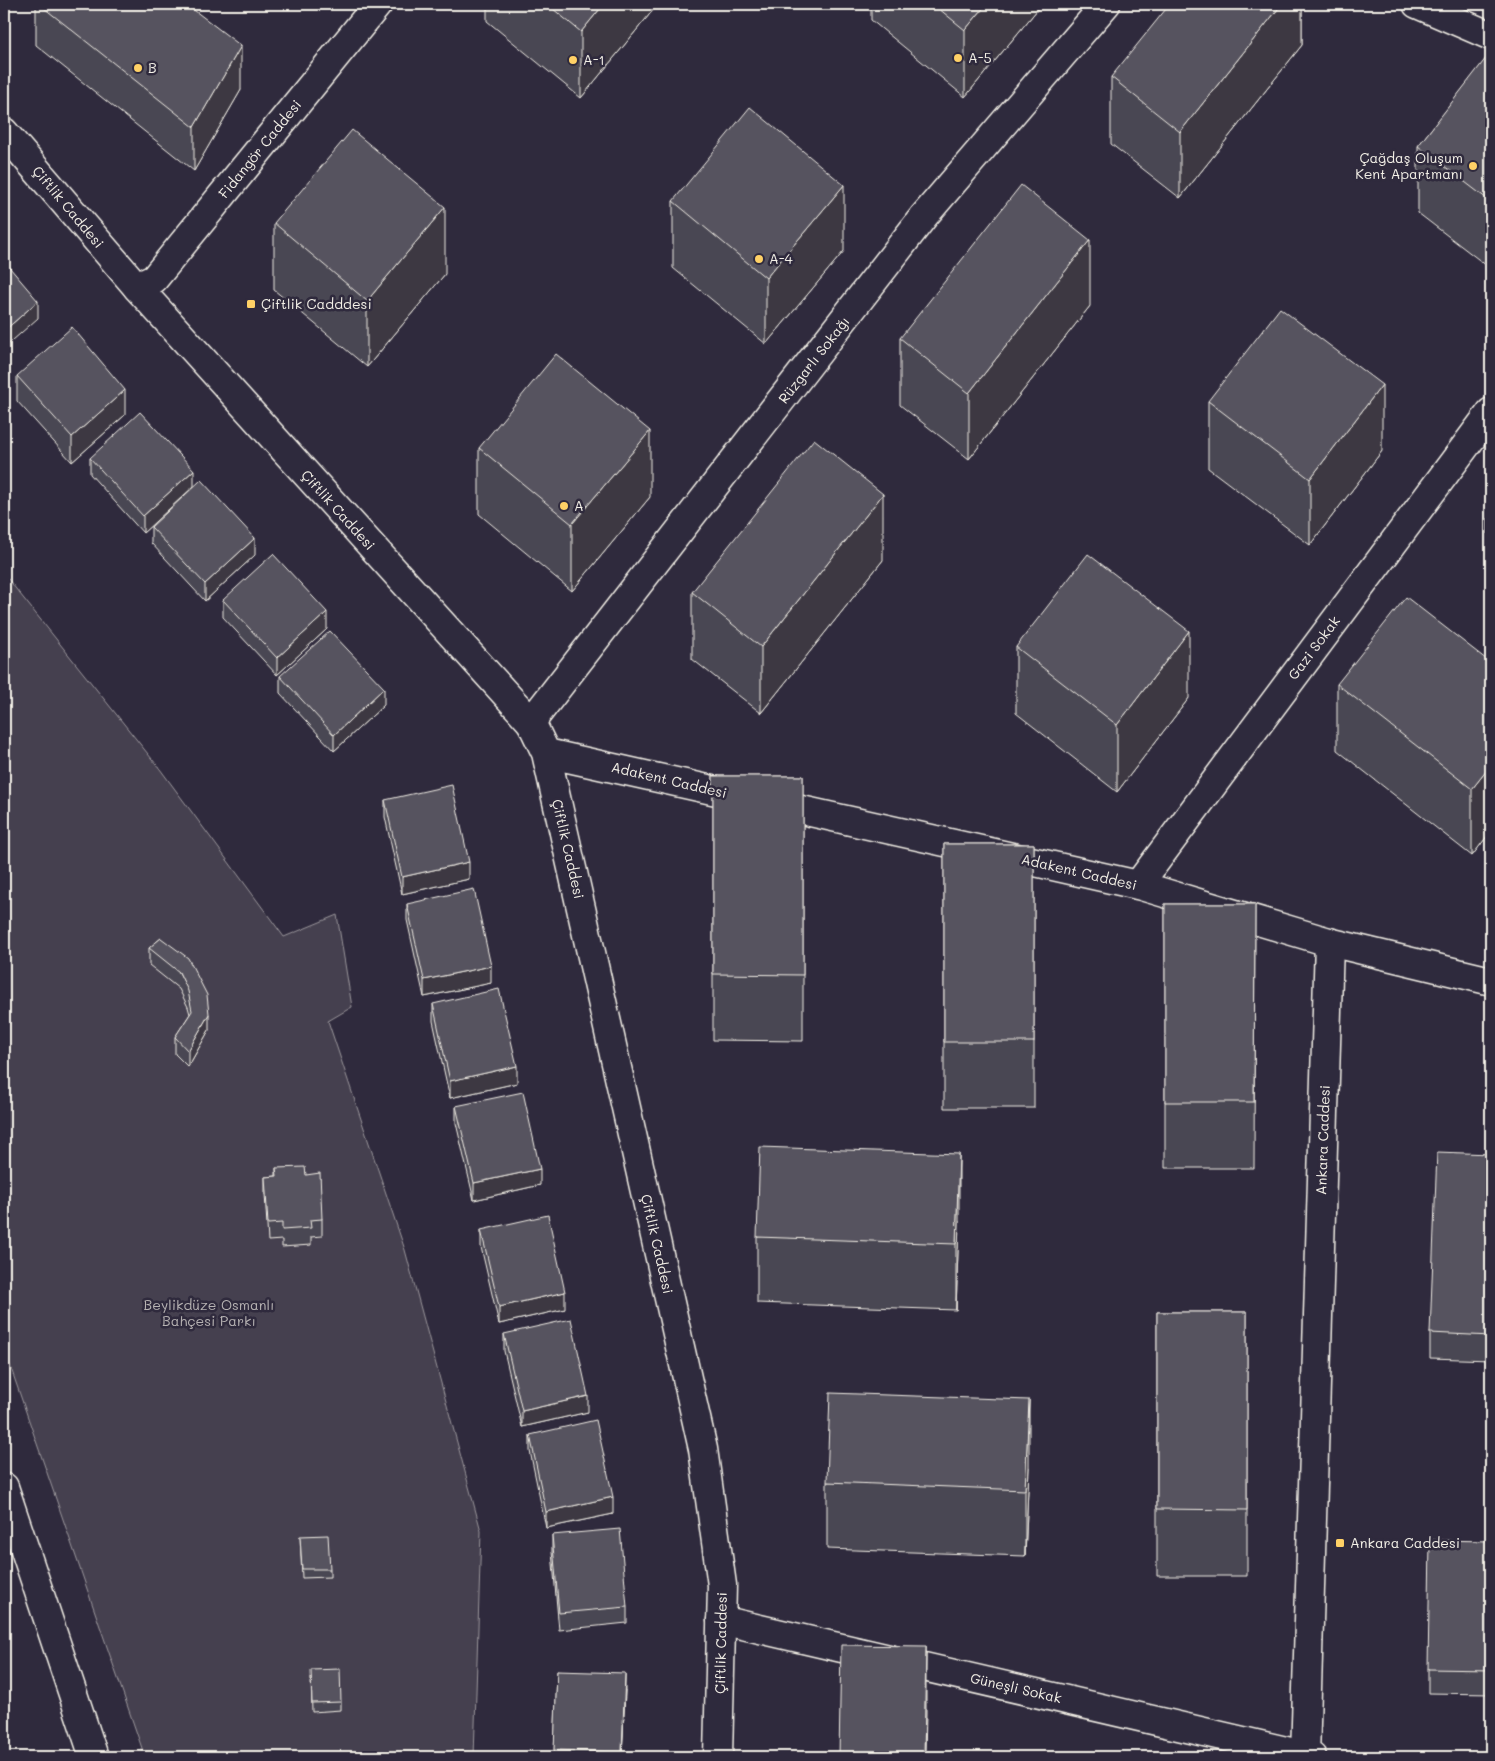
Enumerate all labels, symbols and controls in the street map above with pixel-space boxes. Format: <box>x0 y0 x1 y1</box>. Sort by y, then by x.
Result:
place label: A-5 <box>968 48 992 67</box>
place label: A-1 <box>583 50 605 69</box>
marker: A-5 <box>952 52 964 64</box>
marker: A-1 <box>567 54 579 66</box>
place label: B <box>148 58 157 77</box>
marker: B <box>132 62 144 74</box>
street label: Fidangör Caddesi <box>214 95 305 202</box>
place label: Çağdaş Oluşum Kent Apartmanı <box>1355 148 1463 183</box>
marker: Çağdaş Oluşum Kent Apartmanı <box>1467 160 1479 172</box>
street label: Çiftlik Caddesi <box>28 162 108 252</box>
place label: A-4 <box>769 249 794 268</box>
marker: A-4 <box>753 253 765 265</box>
place label: Çiftlik Cadddesi <box>261 294 372 313</box>
marker: Çiftlik Cadddesi <box>245 298 257 310</box>
street label: Rüzgarlı Sokağı <box>774 312 854 407</box>
street label: Çiftlik Caddesi <box>297 465 379 554</box>
place label: A <box>574 496 584 515</box>
marker: A <box>558 500 570 512</box>
street label: Gazi Sokak <box>1283 612 1344 684</box>
street label: Adakent Caddesi <box>609 757 729 802</box>
street label: Çiftlik Caddesi <box>548 797 589 901</box>
street label: Adakent Caddesi <box>1019 849 1139 894</box>
street label: Ankara Caddesi <box>1311 1085 1334 1195</box>
street label: Çiftlik Caddesi <box>637 1192 678 1296</box>
park label: Beylikdüze Osmanlı Bahçesi Parkı <box>144 1295 274 1330</box>
place label: Ankara Caddesi <box>1350 1533 1460 1552</box>
marker: Ankara Caddesi <box>1334 1537 1346 1549</box>
street label: Çiftlik Caddesi <box>710 1592 731 1694</box>
street label: Güneşli Sokak <box>969 1668 1064 1707</box>

